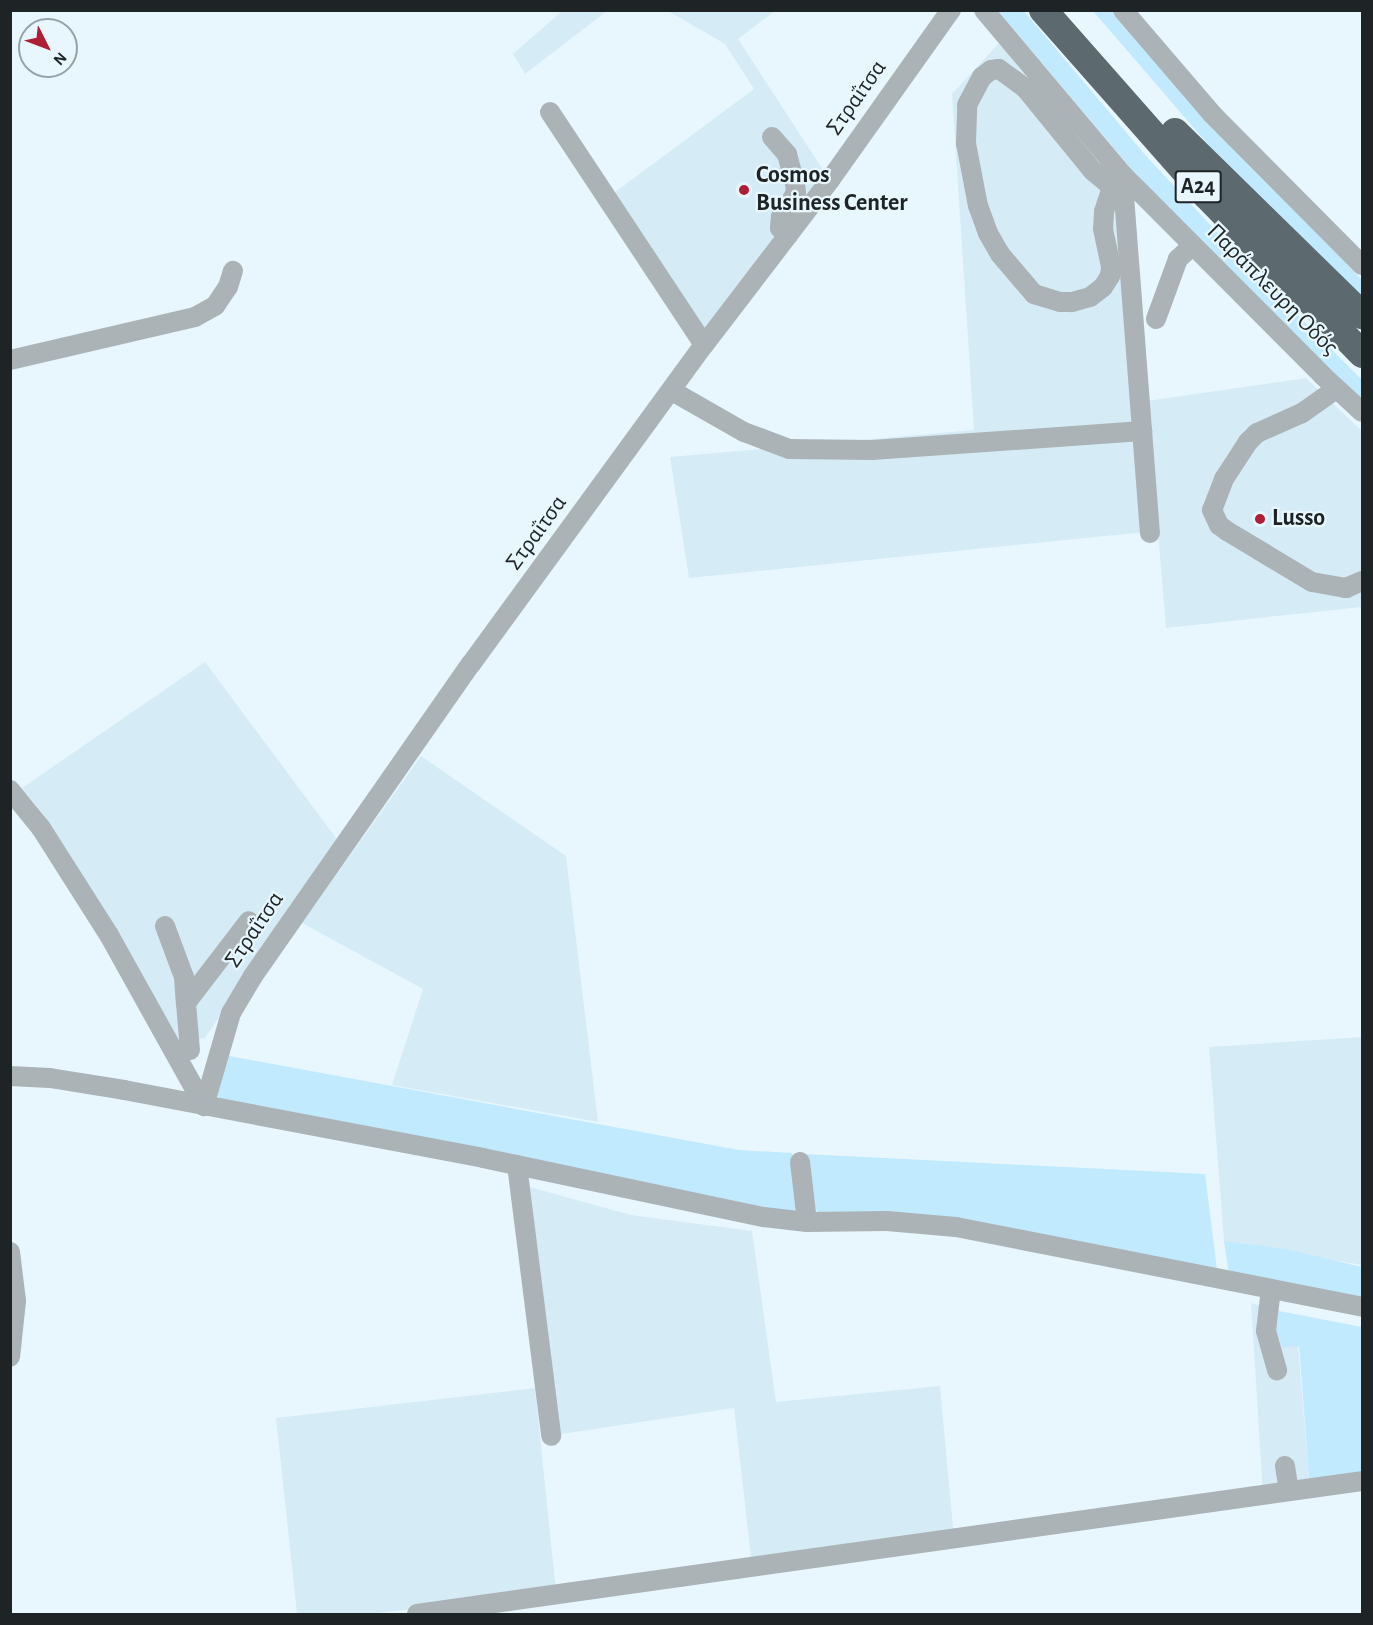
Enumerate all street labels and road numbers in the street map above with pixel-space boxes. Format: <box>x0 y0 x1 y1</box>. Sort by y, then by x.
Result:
street label: Στραΐτσα <box>821 55 893 141</box>
road number: Α24 <box>1174 168 1222 206</box>
street label: Παράπλευρη Οδός <box>1200 218 1344 362</box>
street label: Στραΐτσα <box>500 490 574 576</box>
street label: Στραΐτσα <box>219 886 291 974</box>

